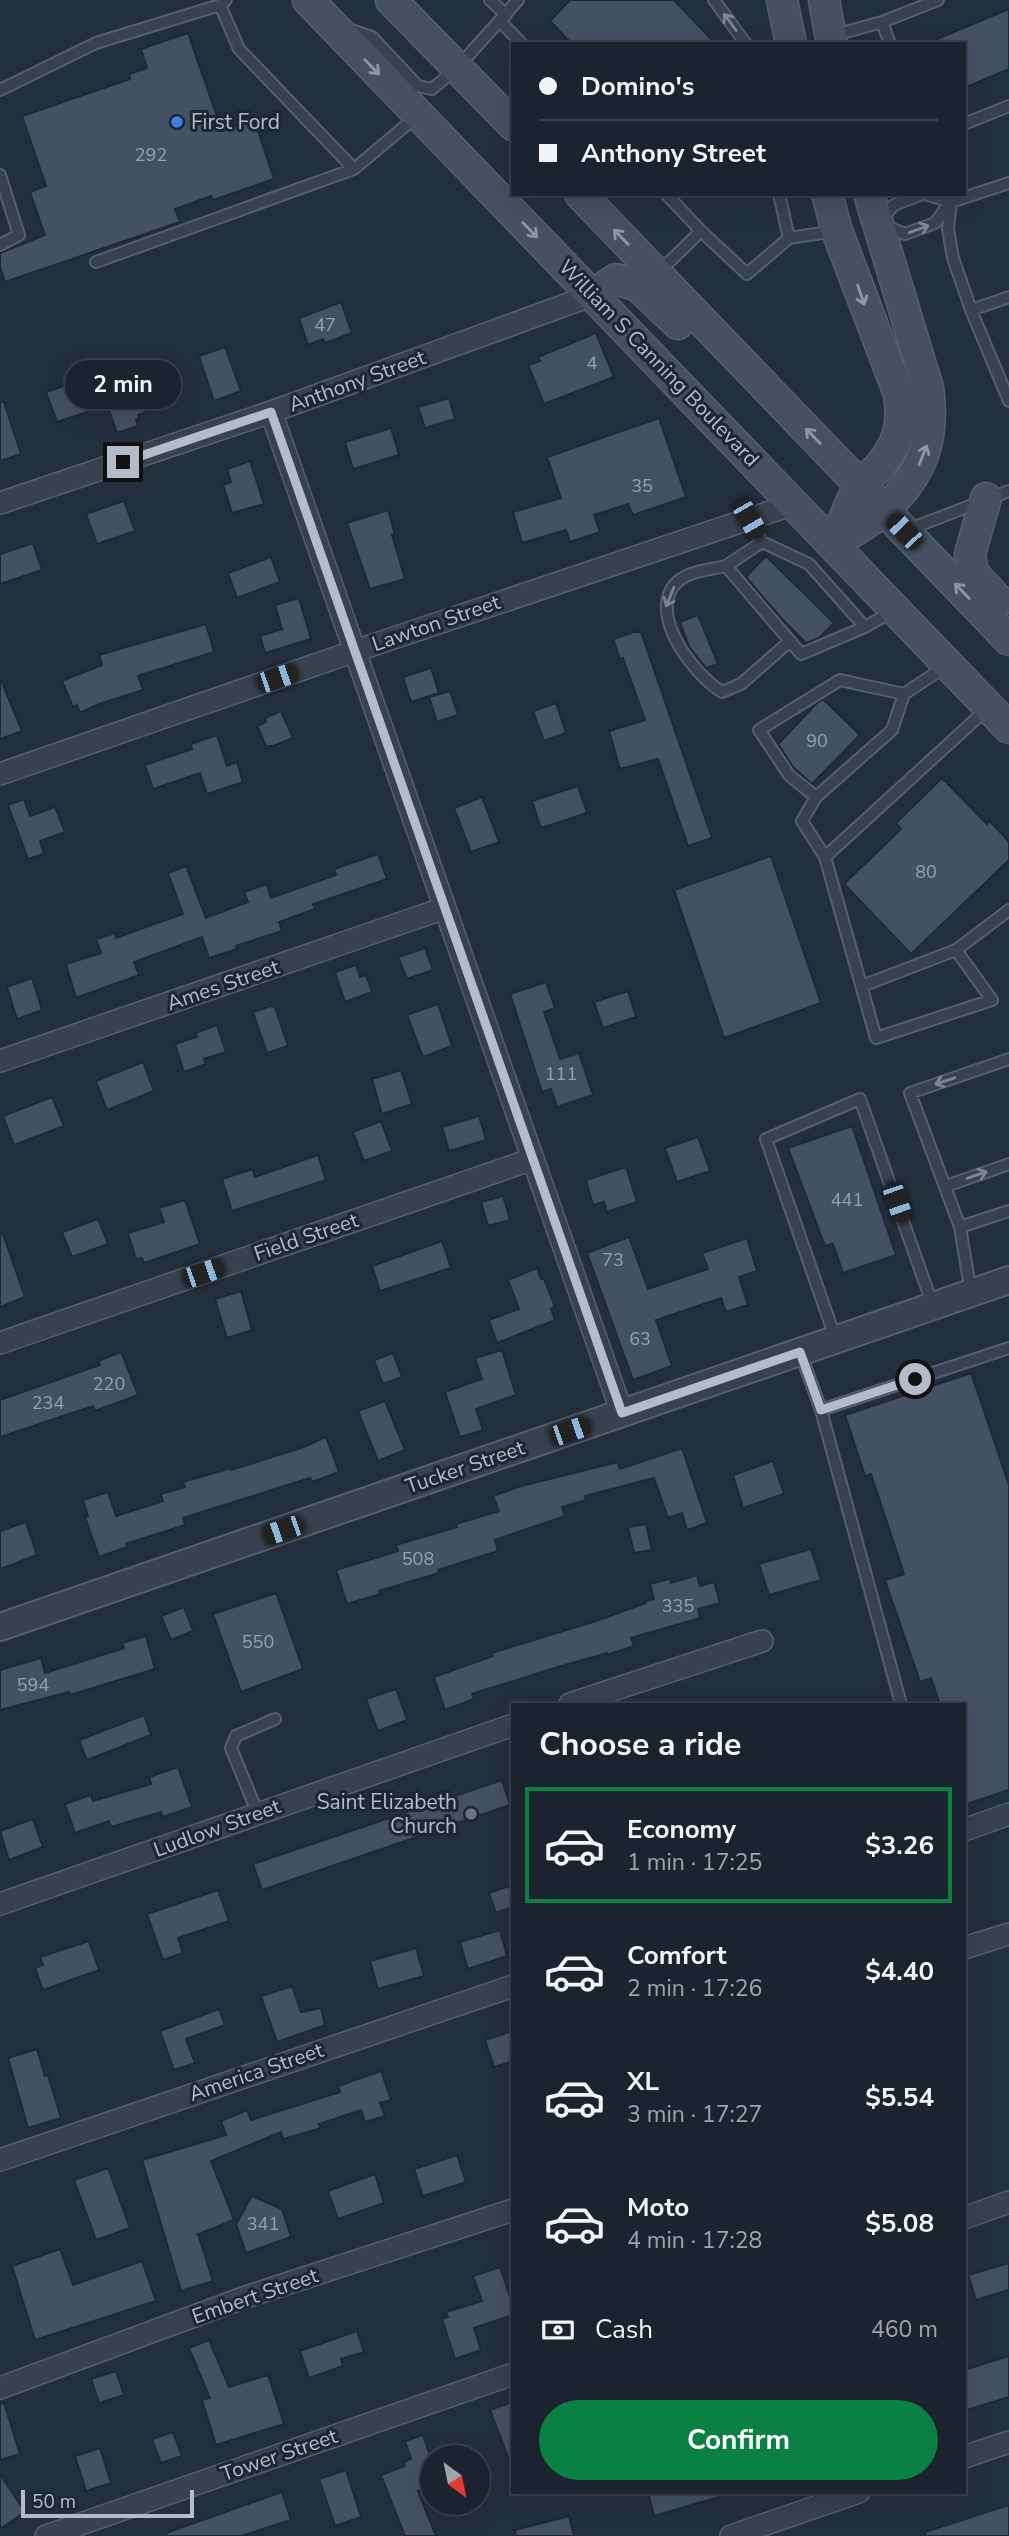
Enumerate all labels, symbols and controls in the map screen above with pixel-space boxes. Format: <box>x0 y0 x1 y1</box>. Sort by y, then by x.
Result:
one-way arrow <box>722 13 737 32</box>
one-way arrow <box>364 58 381 75</box>
text: Domino's <box>581 69 694 104</box>
place label: First Ford <box>191 108 280 136</box>
marker: First Ford <box>169 114 185 130</box>
text: Anthony Street <box>581 136 766 171</box>
house number: 292 <box>135 143 167 167</box>
one-way arrow <box>522 222 539 239</box>
one-way arrow <box>907 222 929 234</box>
one-way arrow <box>613 229 630 246</box>
street label: William S Canning Boulevard <box>553 253 765 473</box>
one-way arrow <box>856 283 868 305</box>
house number: 47 <box>314 313 336 337</box>
street label: Anthony Street <box>285 343 430 419</box>
house number: 4 <box>587 351 598 375</box>
callout: 2 min <box>65 360 181 410</box>
text: 2 min <box>93 369 153 400</box>
one-way arrow <box>804 428 821 445</box>
one-way arrow <box>917 444 930 466</box>
route end <box>107 446 139 478</box>
house number: 35 <box>631 474 653 498</box>
car <box>730 496 769 542</box>
car <box>882 509 927 553</box>
one-way arrow <box>953 582 970 599</box>
one-way arrow <box>663 586 676 607</box>
street label: Lawton Street <box>368 588 504 658</box>
car <box>254 661 301 695</box>
house number: 90 <box>806 729 828 753</box>
house number: 80 <box>915 860 937 884</box>
street label: Ames Street <box>163 952 284 1017</box>
house number: 111 <box>545 1062 577 1086</box>
one-way arrow <box>934 1076 956 1088</box>
one-way arrow <box>966 1168 988 1180</box>
car <box>881 1179 914 1225</box>
house number: 441 <box>831 1188 863 1212</box>
street label: Field Street <box>250 1206 363 1268</box>
house number: 73 <box>602 1248 624 1272</box>
car <box>180 1256 227 1290</box>
house number: 63 <box>629 1327 651 1351</box>
route start <box>899 1363 931 1395</box>
house number: 220 <box>93 1372 125 1396</box>
house number: 234 <box>32 1391 64 1415</box>
car <box>547 1414 594 1448</box>
street label: Tucker Street <box>402 1433 529 1500</box>
car <box>260 1513 307 1547</box>
house number: 508 <box>402 1547 434 1571</box>
house number: 335 <box>662 1594 694 1618</box>
house number: 550 <box>242 1630 274 1654</box>
house number: 594 <box>17 1673 49 1697</box>
text: Choose a ride <box>539 1723 741 1766</box>
place label: Saint Elizabeth Church <box>317 1788 457 1840</box>
street label: Ludlow Street <box>150 1792 285 1864</box>
marker: Saint Elizabeth Church <box>463 1806 479 1822</box>
text: Economy <box>627 1812 736 1847</box>
icon: car <box>543 1814 606 1877</box>
text: $3.26 <box>865 1828 934 1863</box>
text: 1 min · 17:25 <box>627 1847 762 1878</box>
text: Comfort <box>627 1938 727 1973</box>
icon: car <box>543 1940 606 2003</box>
text: $4.40 <box>865 1954 934 1989</box>
text: 2 min · 17:26 <box>627 1973 762 2004</box>
street label: America Street <box>185 2036 328 2108</box>
text: XL <box>627 2064 659 2099</box>
icon: car <box>543 2066 606 2129</box>
text: $5.54 <box>865 2080 934 2115</box>
text: 3 min · 17:27 <box>627 2099 762 2130</box>
text: Moto <box>627 2190 689 2225</box>
icon: car <box>543 2192 606 2255</box>
text: $5.08 <box>865 2206 934 2241</box>
house number: 341 <box>247 2212 279 2236</box>
text: 4 min · 17:28 <box>627 2225 762 2256</box>
street label: Embert Street <box>188 2261 322 2331</box>
icon: cash <box>539 2311 577 2349</box>
text: Cash <box>595 2312 653 2347</box>
text: 460 m <box>871 2314 938 2345</box>
button: Confirm <box>539 2400 938 2480</box>
street label: Tower Street <box>217 2422 342 2488</box>
north arrow <box>420 2445 490 2515</box>
map controls <box>420 2445 490 2515</box>
scale bar <box>21 2487 194 2519</box>
text: 50 m <box>32 2489 76 2515</box>

